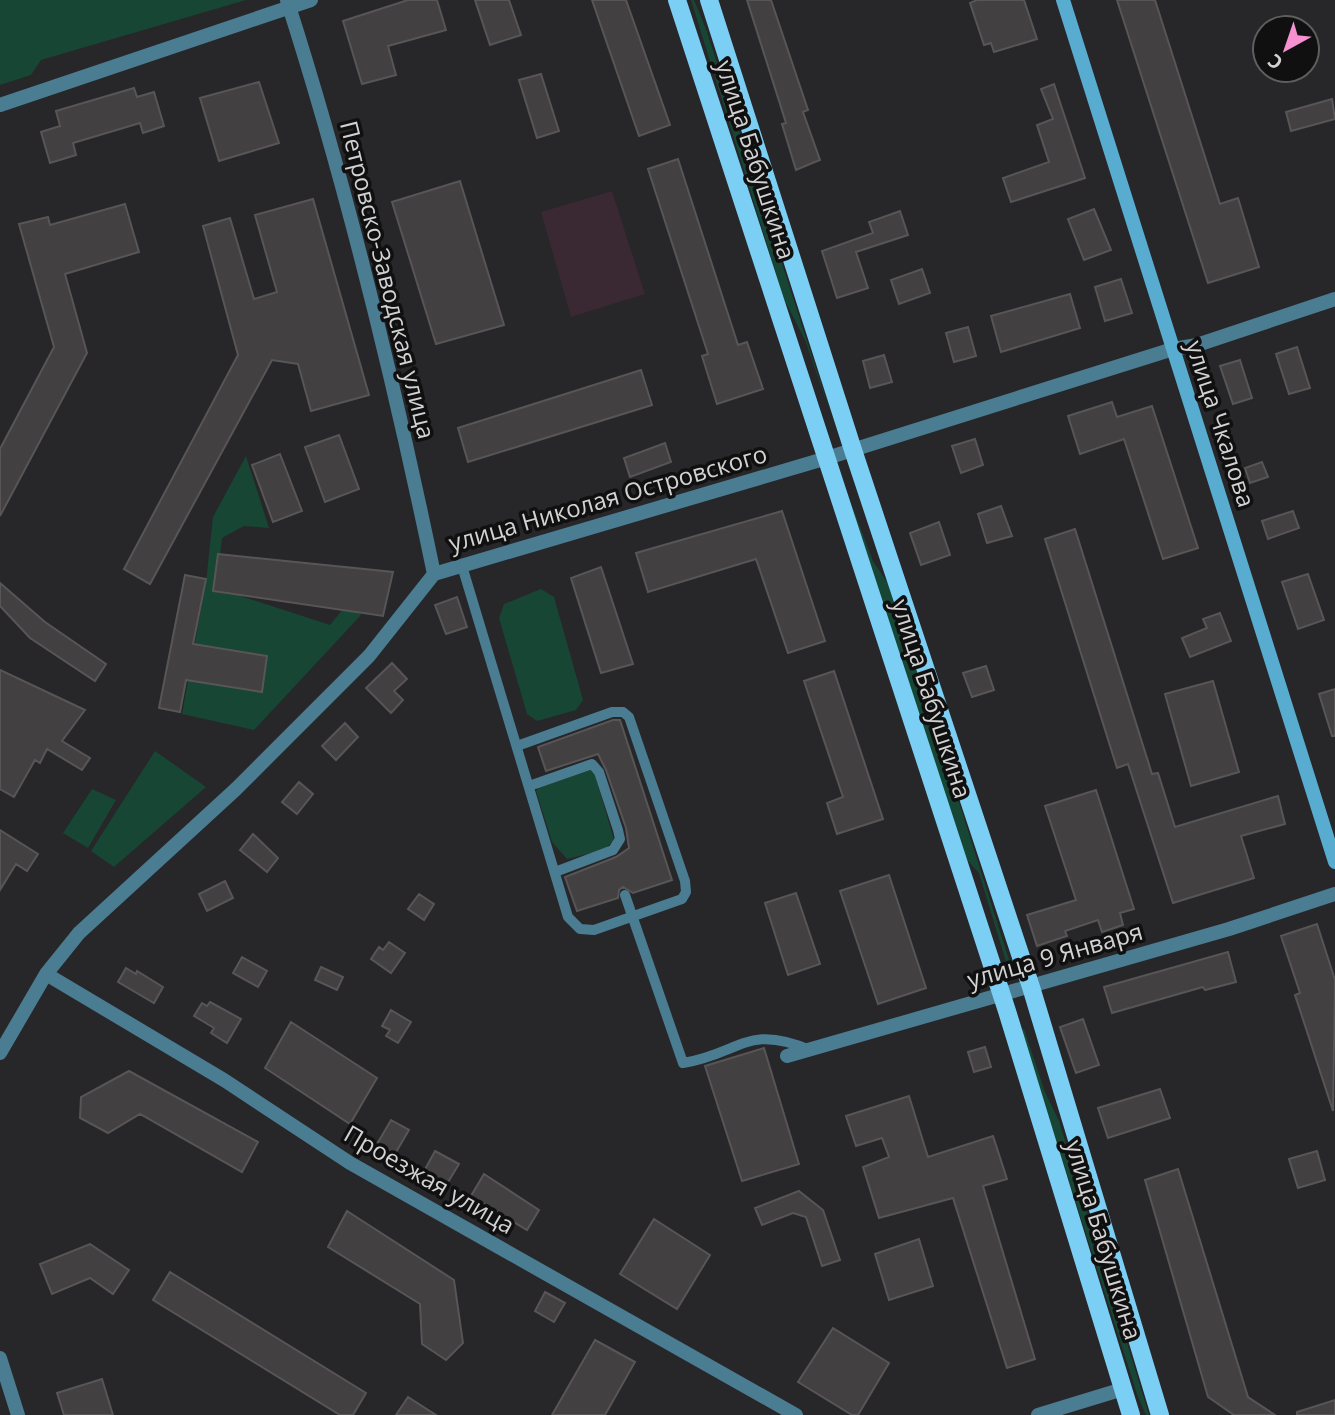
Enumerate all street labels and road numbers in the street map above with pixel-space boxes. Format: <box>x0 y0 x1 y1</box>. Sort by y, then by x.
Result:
street label: улица Бабушкина <box>709 56 804 263</box>
street label: Петровско-Заводская улица <box>333 117 444 442</box>
street label: улица Чкалова <box>1179 336 1264 511</box>
street label: улица Николая Островского <box>445 436 770 559</box>
street label: улица Бабушкина <box>885 595 980 802</box>
street label: улица 9 Января <box>963 914 1146 995</box>
street label: Проезжая улица <box>339 1117 521 1241</box>
street label: улица Бабушкина <box>1058 1136 1151 1344</box>

